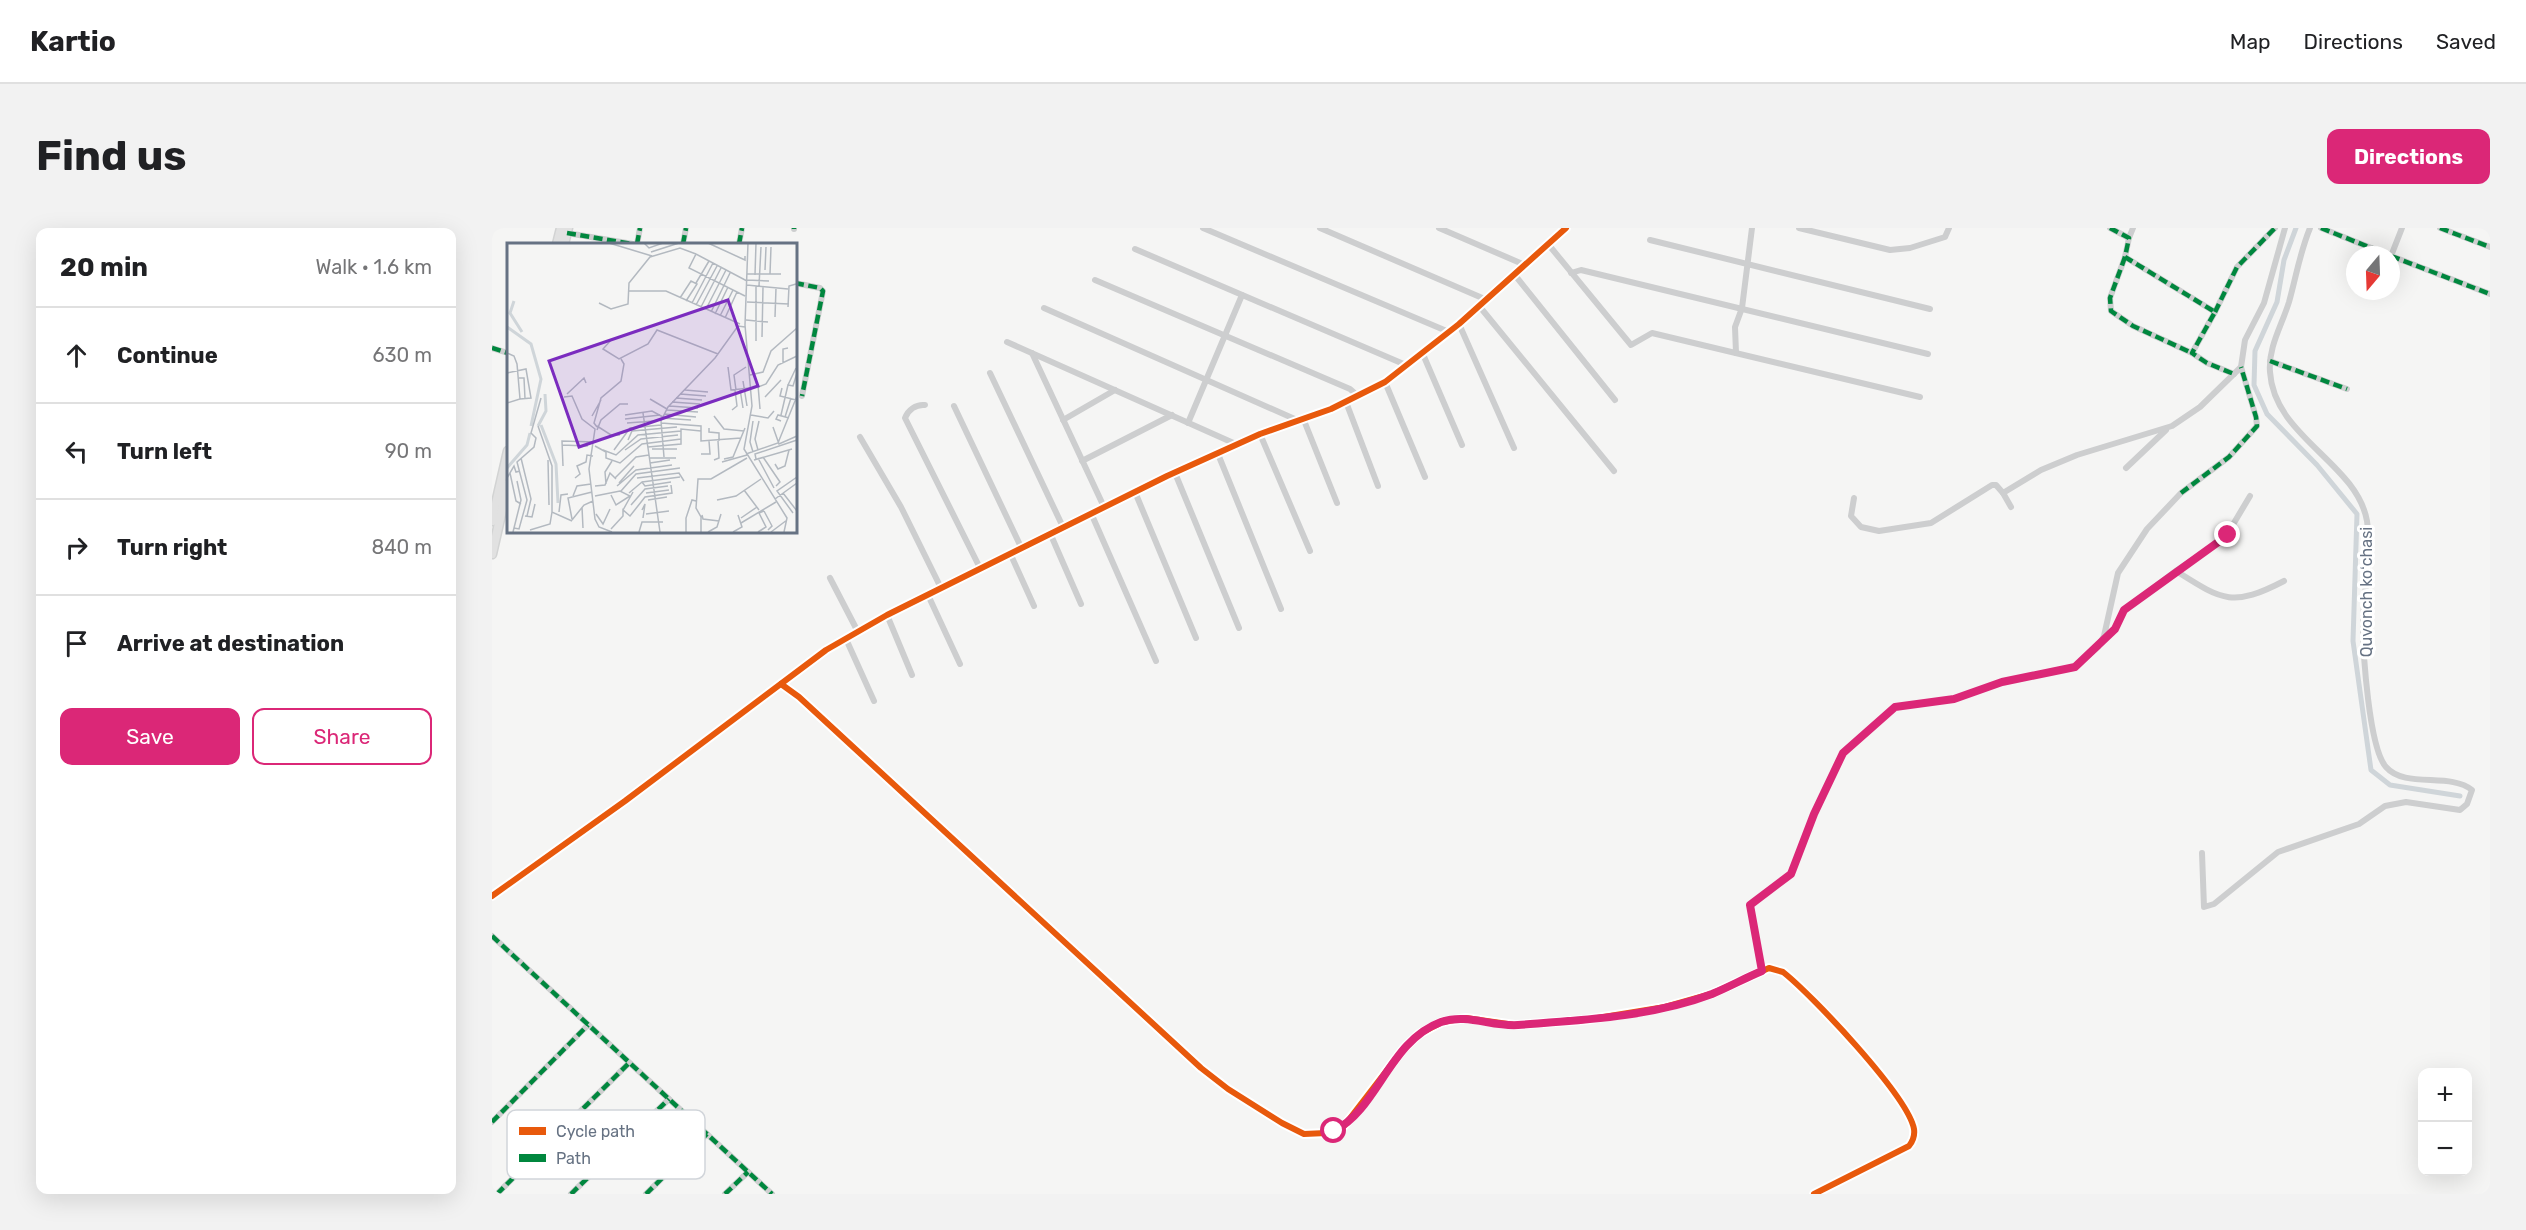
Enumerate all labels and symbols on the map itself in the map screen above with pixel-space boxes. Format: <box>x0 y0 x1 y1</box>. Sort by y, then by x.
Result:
inset map <box>507 243 796 532</box>
north arrow <box>2346 246 2400 300</box>
route end <box>2214 521 2240 547</box>
street label: Quvonch koʻchasi <box>2357 527 2376 657</box>
legend <box>507 1110 705 1179</box>
route start <box>1320 1117 1346 1143</box>
text: Cycle path <box>556 1122 635 1141</box>
text: Path <box>556 1149 591 1168</box>

